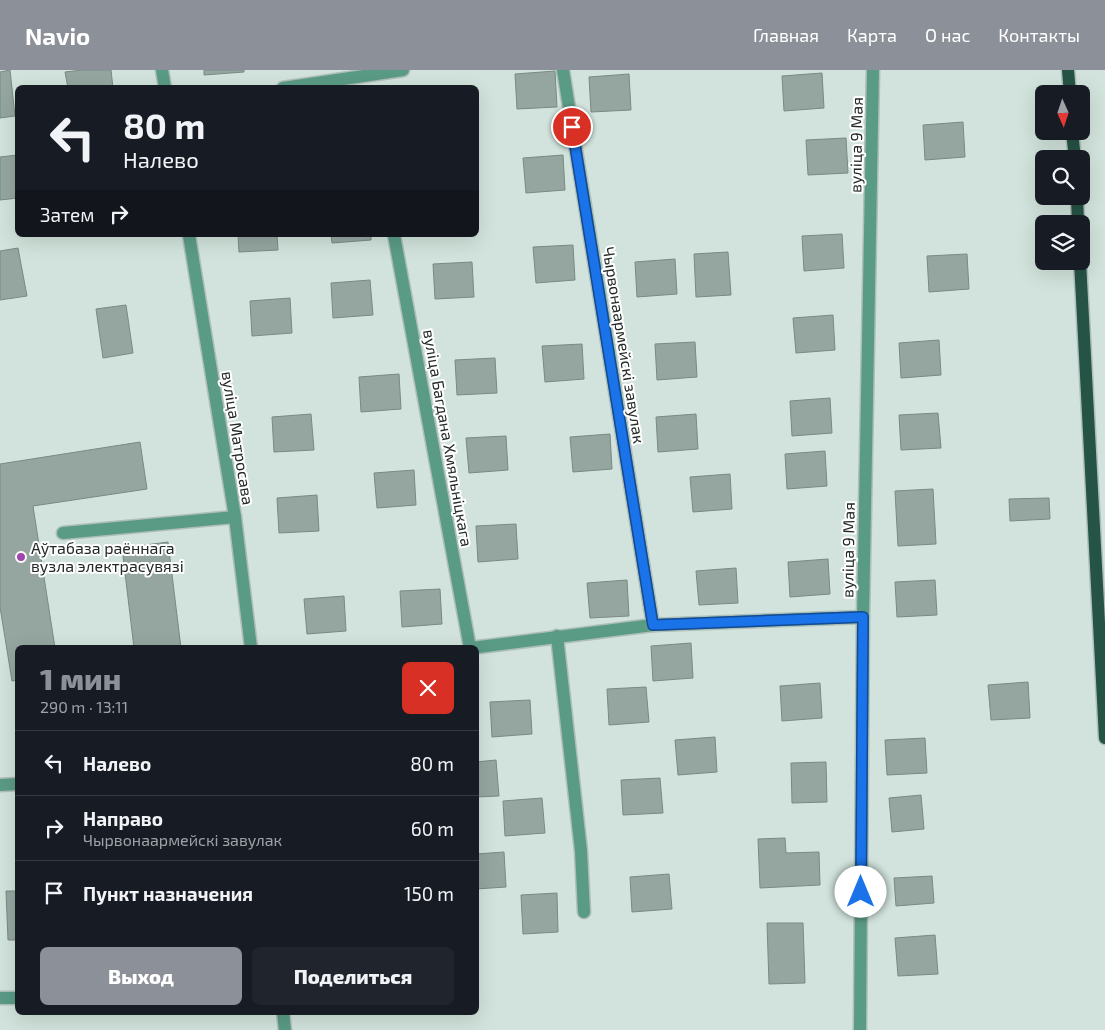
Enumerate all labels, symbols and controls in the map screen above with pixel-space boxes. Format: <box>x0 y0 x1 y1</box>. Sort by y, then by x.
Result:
text: Navio <box>25 21 90 50</box>
text: Главная <box>753 24 819 46</box>
text: Карта <box>847 24 897 46</box>
text: О нас <box>925 24 970 46</box>
text: Контакты <box>998 24 1080 46</box>
north arrow <box>1035 85 1090 140</box>
map controls <box>1035 85 1090 270</box>
street label: вуліца 9 Мая <box>845 97 867 193</box>
text: 80 m <box>123 104 205 146</box>
icon: left <box>40 105 105 170</box>
pin <box>551 106 593 148</box>
icon: arrive <box>558 113 586 141</box>
text: Налево <box>123 146 199 172</box>
button: search <box>1035 150 1090 205</box>
icon: right <box>105 200 133 228</box>
text: Затем <box>40 203 95 226</box>
button: layers <box>1035 215 1090 270</box>
street label: Чырвонаармейскі завулак <box>599 245 650 445</box>
street label: вуліца Багдана Хмяльніцкага <box>419 328 477 548</box>
street label: вуліца Матросава <box>218 370 258 506</box>
street label: вуліца 9 Мая <box>837 502 859 598</box>
place label: Аўтабаза раённага вузла электрасувязі <box>31 538 184 576</box>
marker: Аўтабаза раённага вузла электрасувязі <box>15 551 27 563</box>
text: 1 мин <box>40 660 121 696</box>
button: close <box>402 662 454 714</box>
text: 290 m · 13:11 <box>40 697 128 716</box>
icon: left <box>40 749 68 777</box>
text: Налево <box>83 752 151 775</box>
text: 80 m <box>410 752 454 775</box>
text: Направо <box>83 807 163 830</box>
icon: right <box>40 814 68 842</box>
text: 60 m <box>411 817 454 840</box>
text: Чырвонаармейскі завулак <box>83 830 282 849</box>
position arrow <box>834 865 886 917</box>
icon: arrive <box>40 879 68 907</box>
text: Пункт назначения <box>83 882 253 905</box>
text: 150 m <box>404 882 454 905</box>
button: Выход <box>40 947 242 1005</box>
button: Поделиться <box>252 947 454 1005</box>

